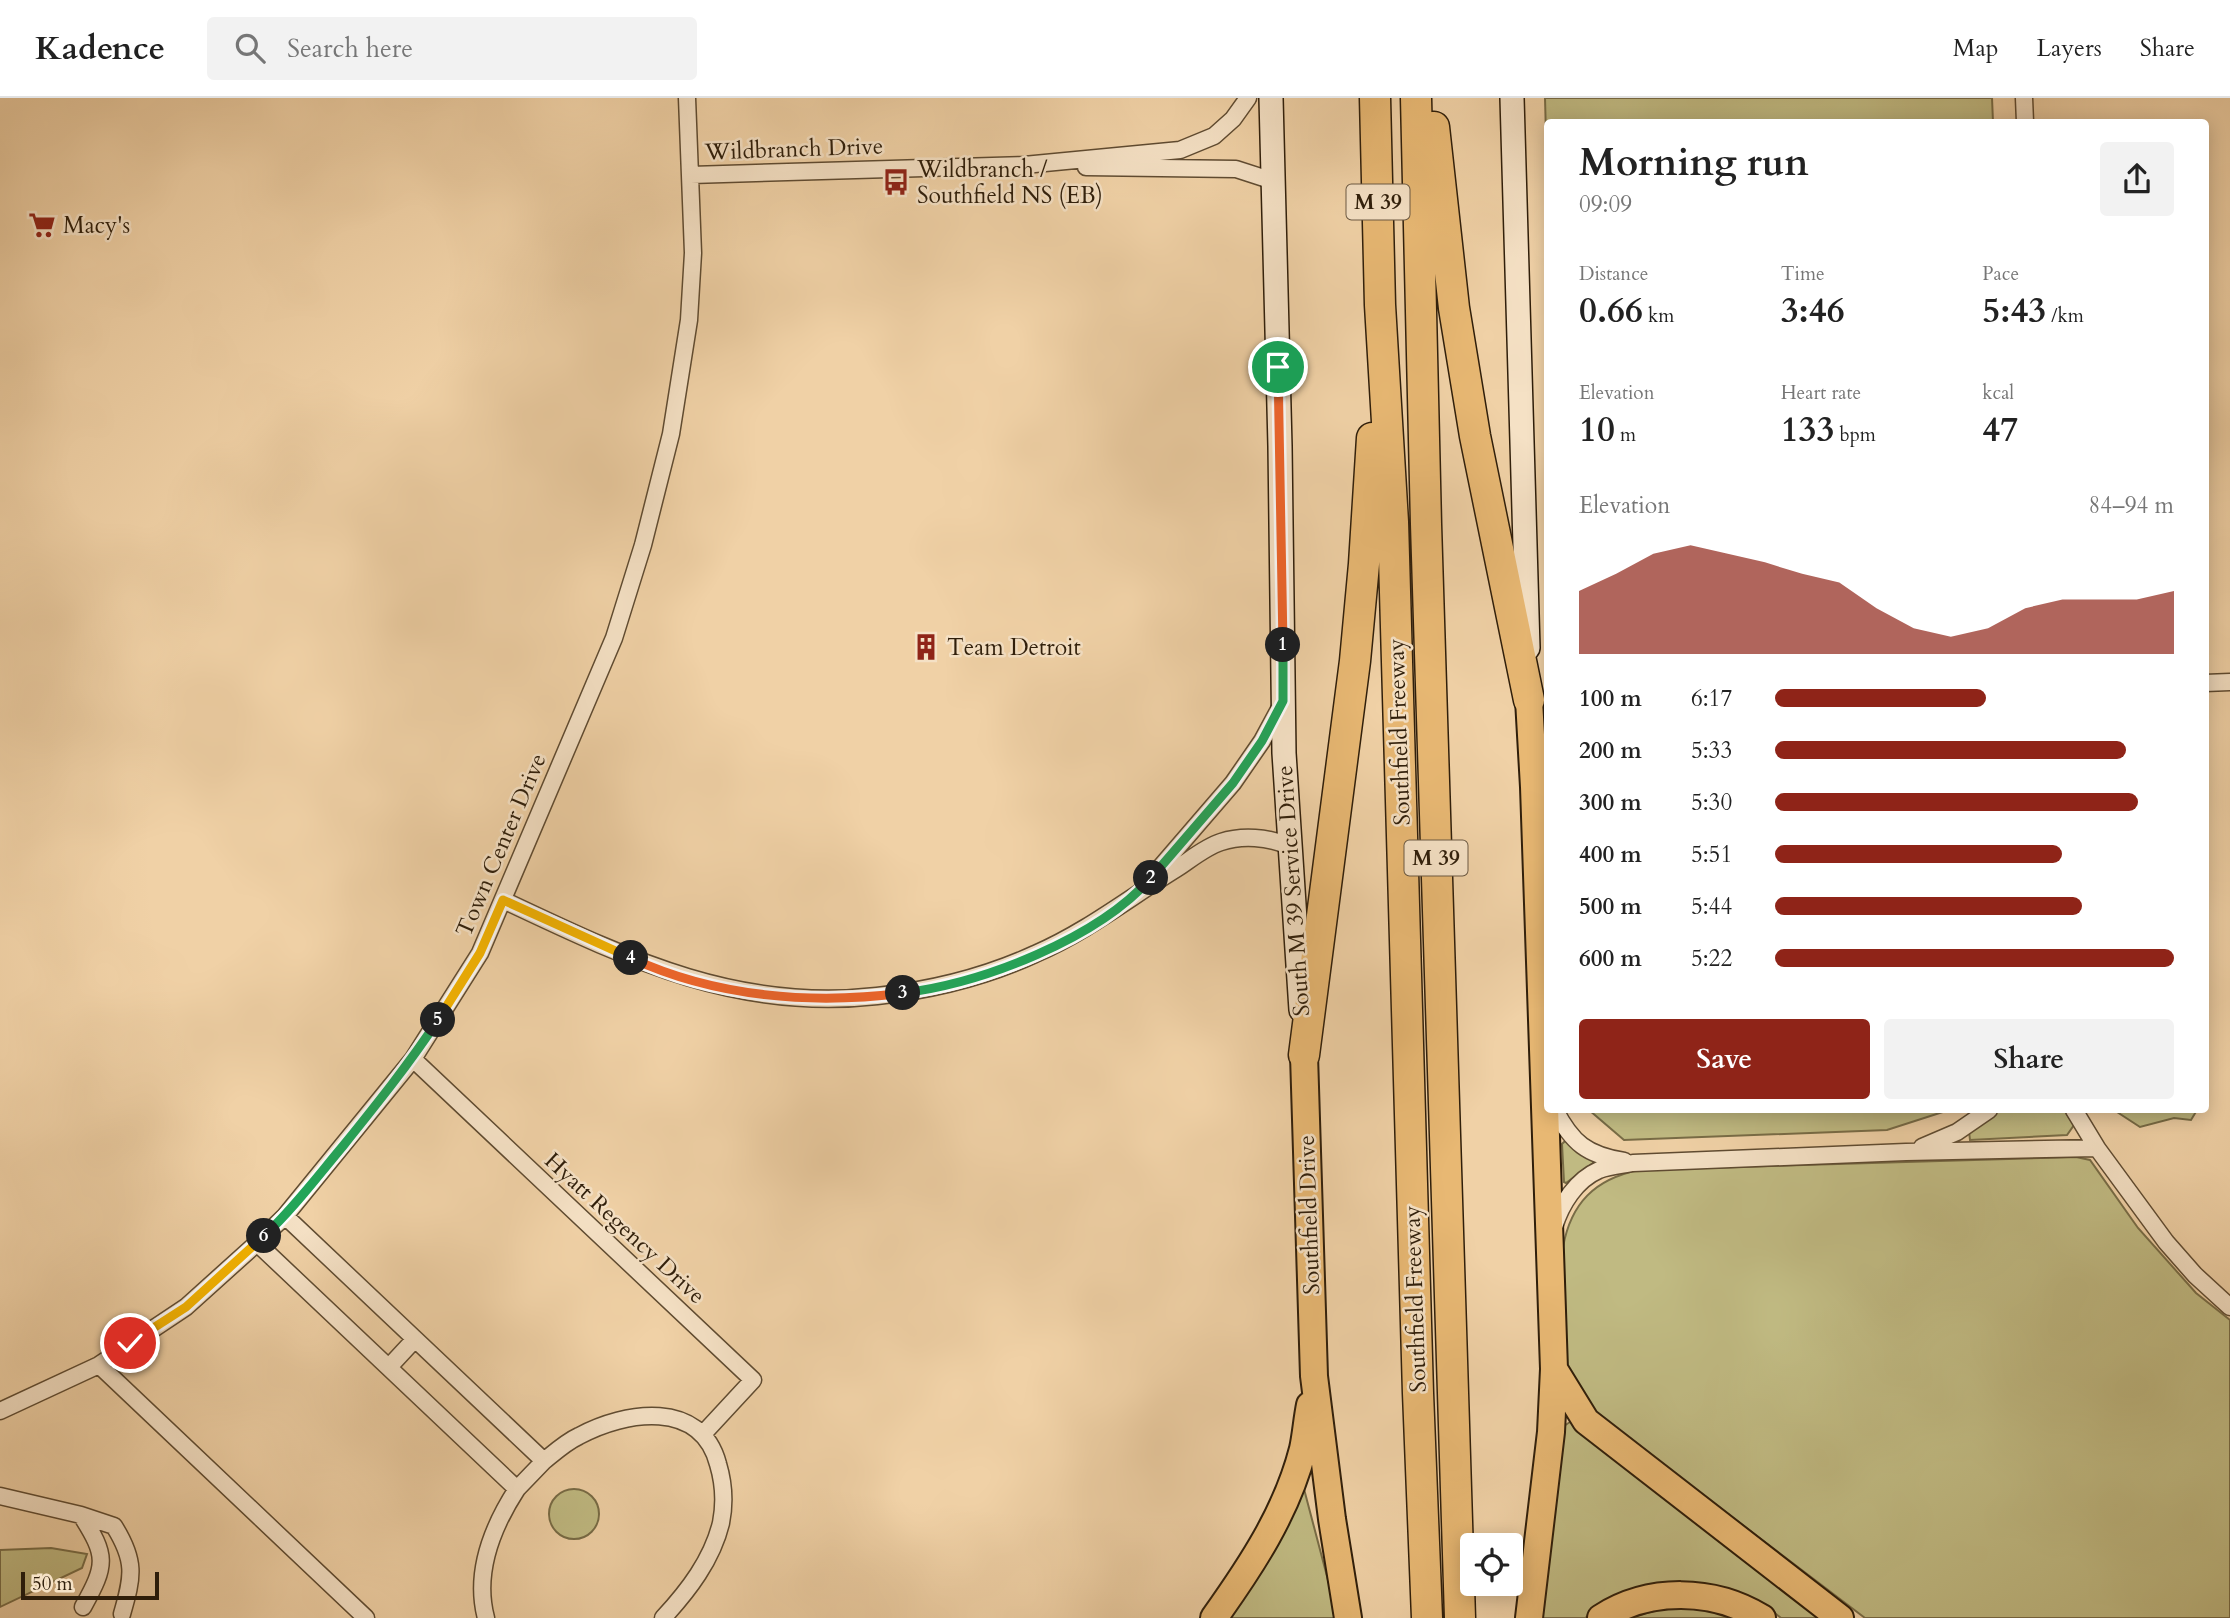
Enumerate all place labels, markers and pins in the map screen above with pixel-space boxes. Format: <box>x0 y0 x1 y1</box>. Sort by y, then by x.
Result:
place label: Wildbranch / Southfield NS (EB) <box>916 154 1103 211</box>
bus stop icon: Wildbranch / Southfield NS (EB) <box>881 167 911 197</box>
supermarket icon: Macy's <box>27 210 57 240</box>
place label: Macy's <box>63 210 130 241</box>
pin <box>1248 337 1308 397</box>
pin: 1 <box>1266 628 1300 662</box>
building icon: Team Detroit <box>911 632 941 662</box>
place label: Team Detroit <box>947 632 1081 663</box>
pin: 2 <box>1134 860 1168 896</box>
pin: 4 <box>614 940 648 976</box>
pin: 3 <box>886 976 920 1010</box>
pin: 5 <box>420 1002 456 1038</box>
pin: 6 <box>246 1218 282 1254</box>
pin <box>100 1313 160 1373</box>

